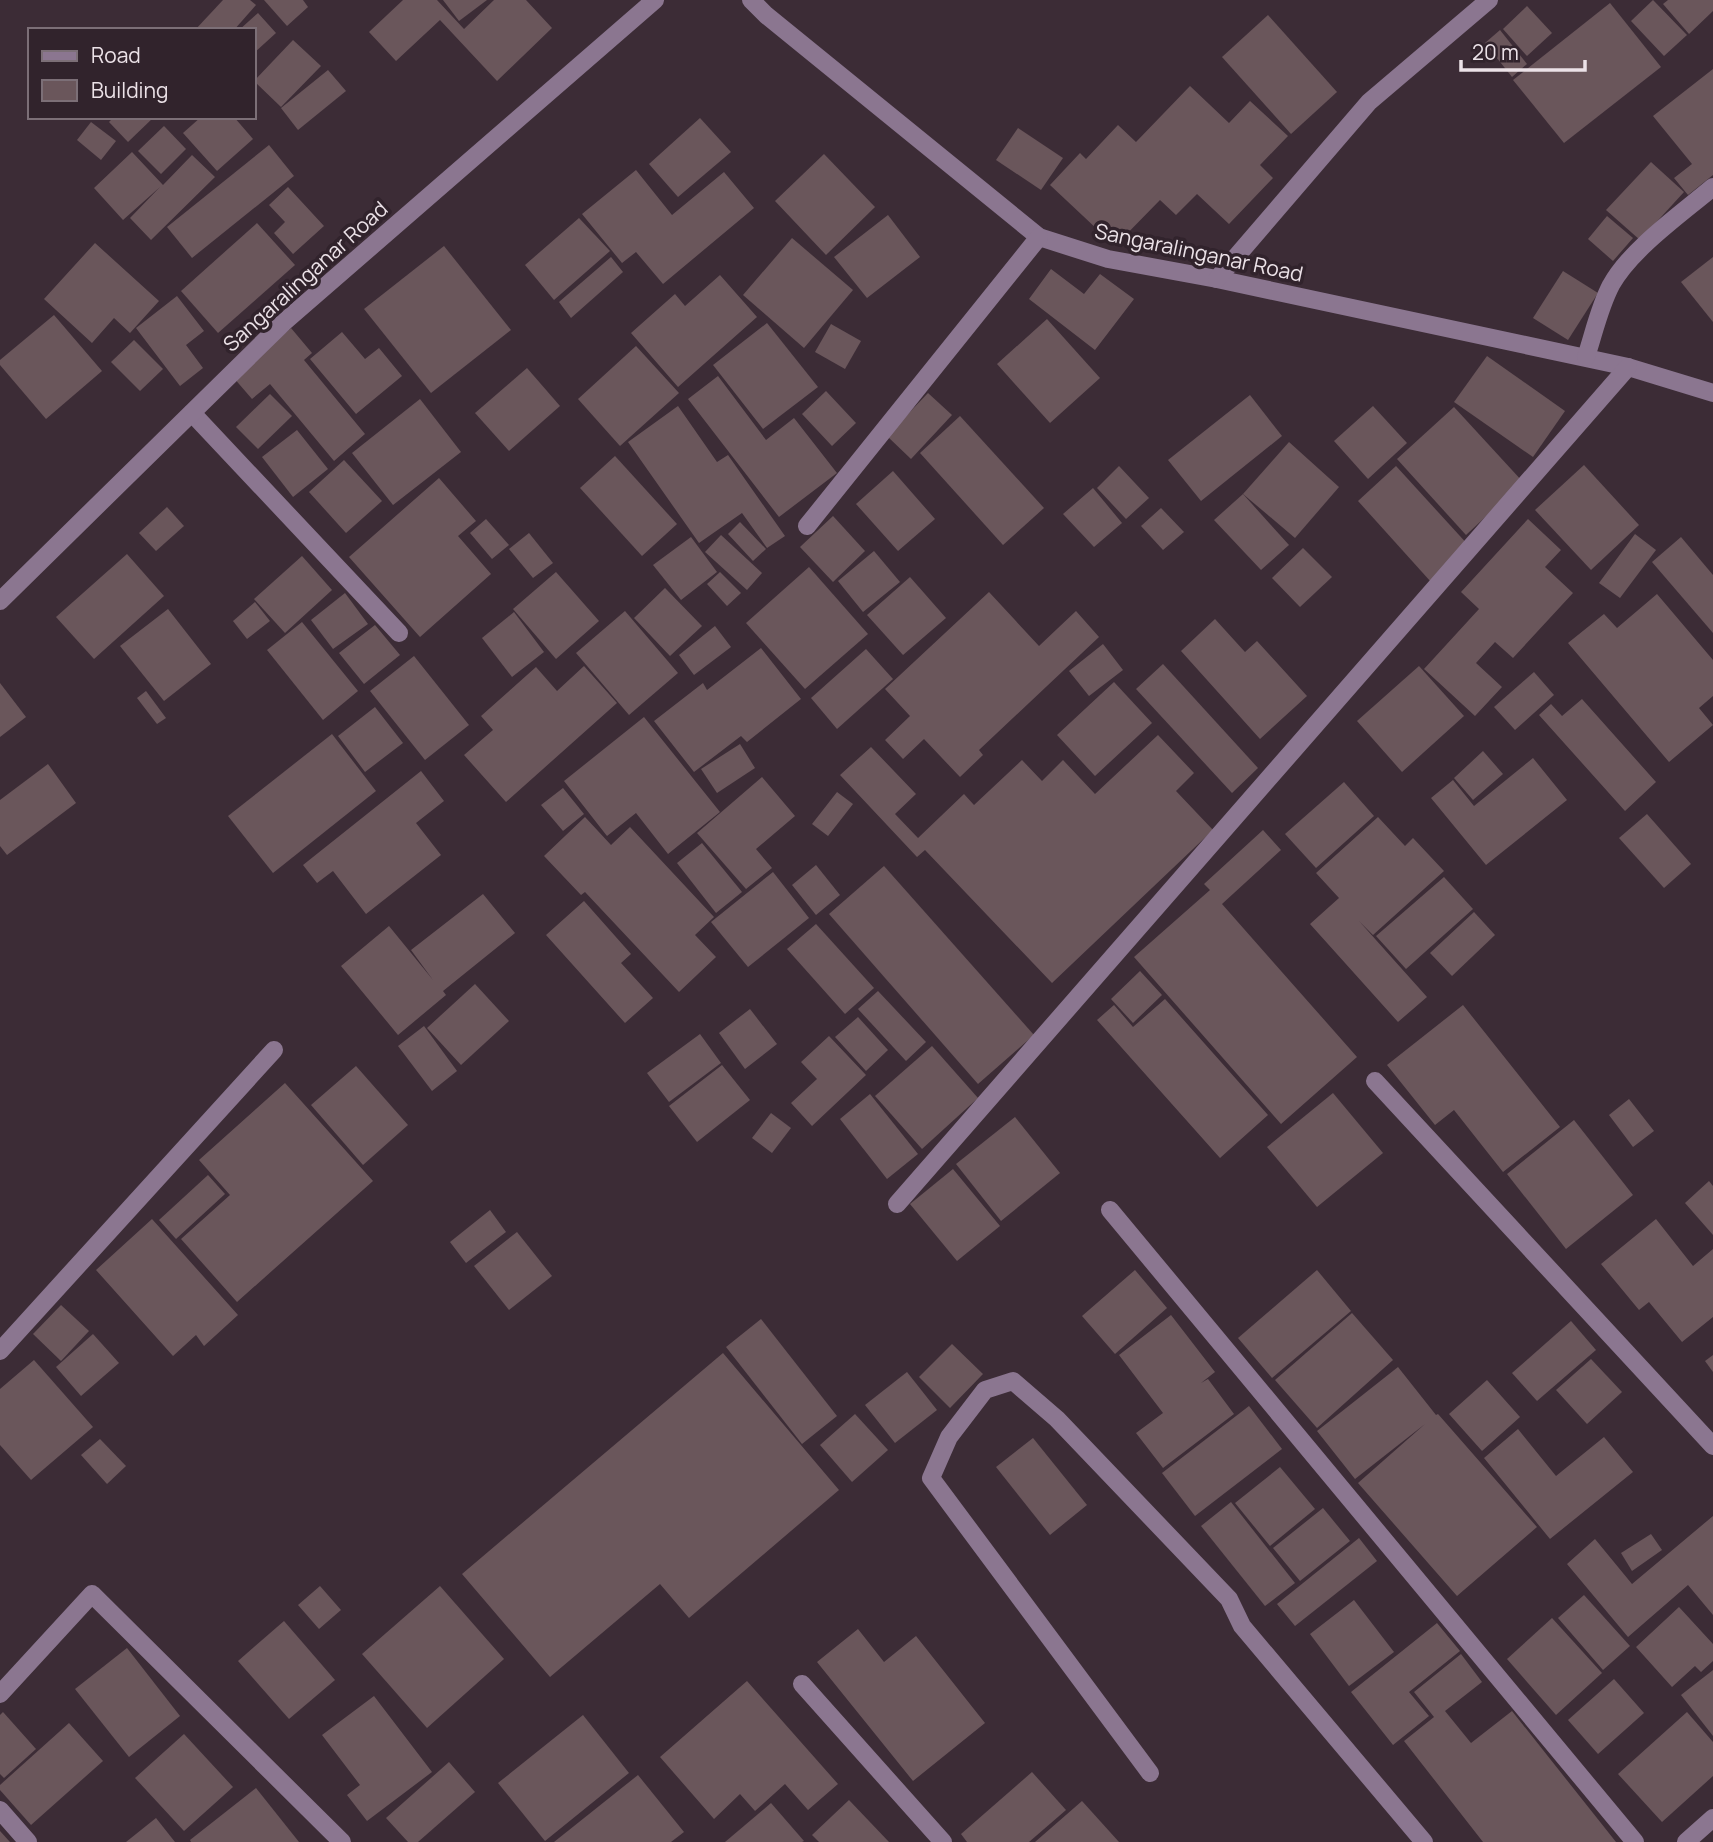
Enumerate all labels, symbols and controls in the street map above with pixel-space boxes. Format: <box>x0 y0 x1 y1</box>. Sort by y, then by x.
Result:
legend <box>28 28 256 119</box>
scale bar <box>1461 28 1585 72</box>
text: 20 m <box>1472 38 1519 66</box>
text: Road <box>91 41 141 69</box>
text: Building <box>91 76 168 104</box>
street label: Sangaralinganar Road <box>217 195 393 357</box>
street label: Sangaralinganar Road <box>1092 216 1306 288</box>

